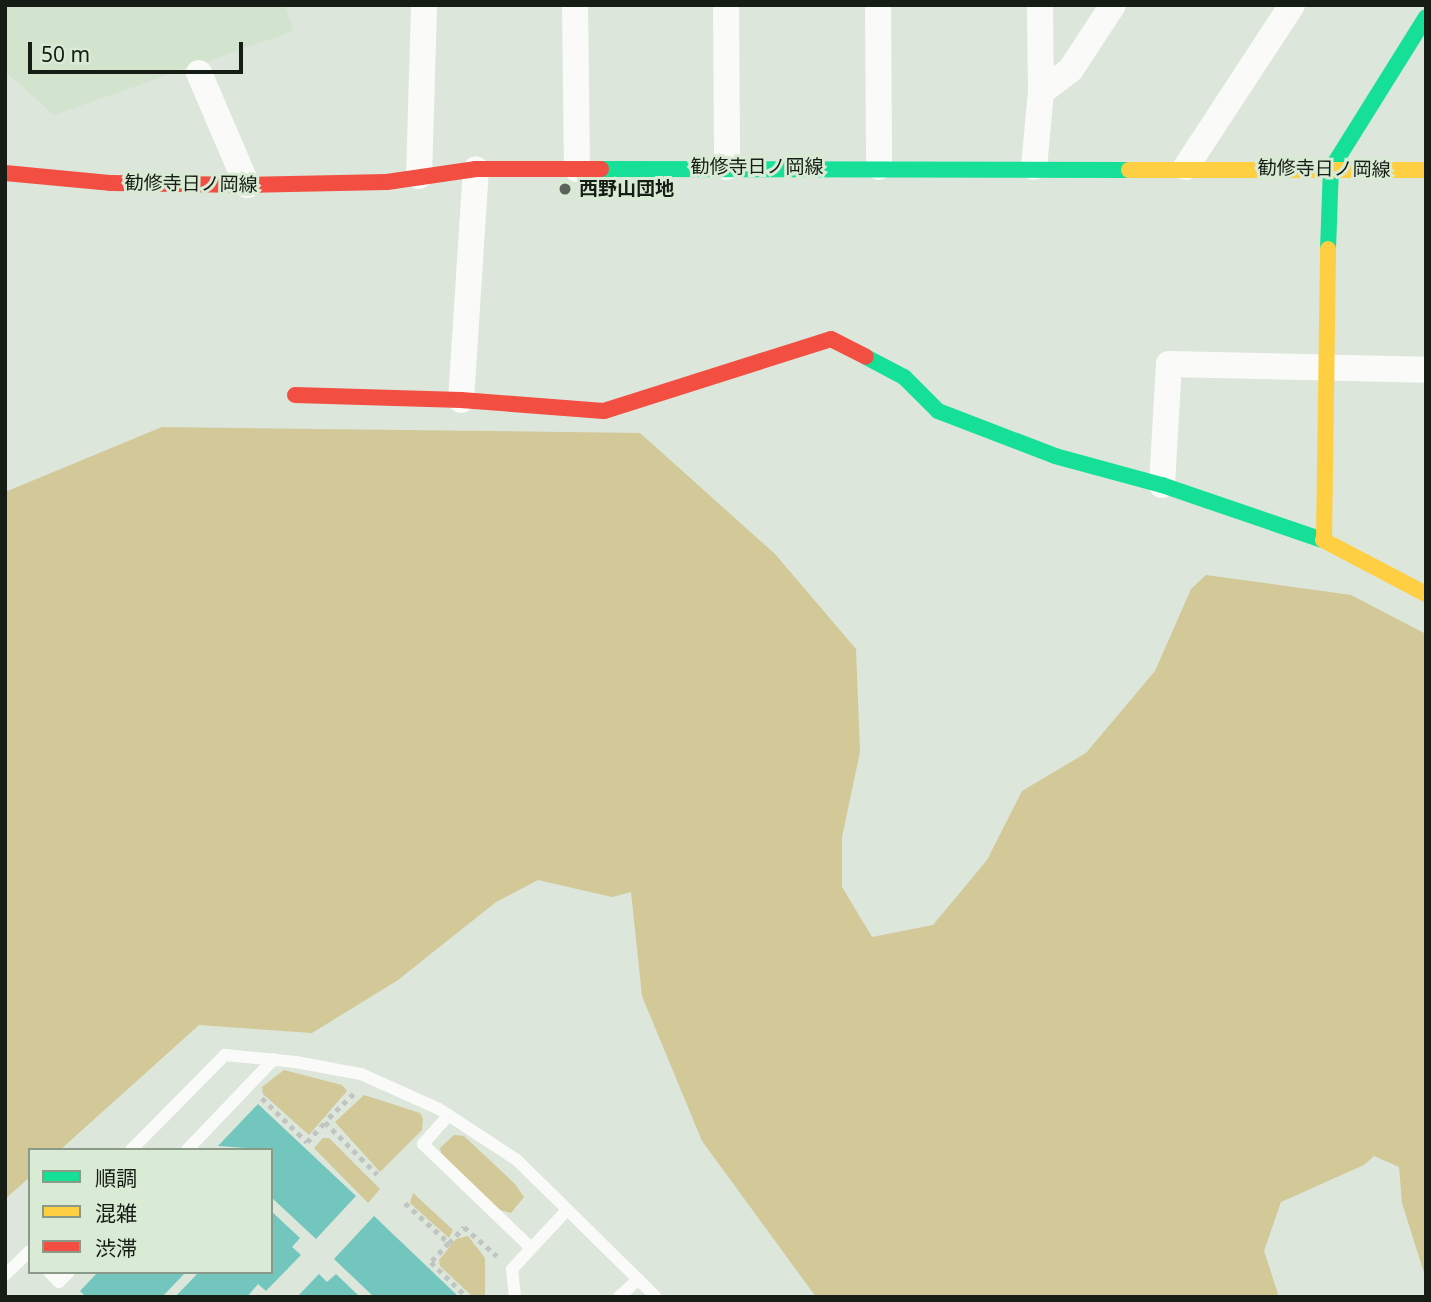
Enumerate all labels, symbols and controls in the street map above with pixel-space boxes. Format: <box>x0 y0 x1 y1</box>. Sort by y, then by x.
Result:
scale bar <box>32 28 247 72</box>
text: 50 m <box>41 40 90 68</box>
street label: 勧修寺日ノ岡線 <box>691 156 823 178</box>
street label: 勧修寺日ノ岡線 <box>1257 156 1391 182</box>
street label: 勧修寺日ノ岡線 <box>124 171 258 197</box>
place label: 西野山団地 <box>579 178 674 200</box>
marker: 西野山団地 <box>557 181 573 197</box>
legend <box>28 1148 273 1274</box>
text: 順調 <box>95 1164 137 1192</box>
text: 混雑 <box>95 1199 137 1227</box>
text: 渋滞 <box>95 1234 137 1262</box>

